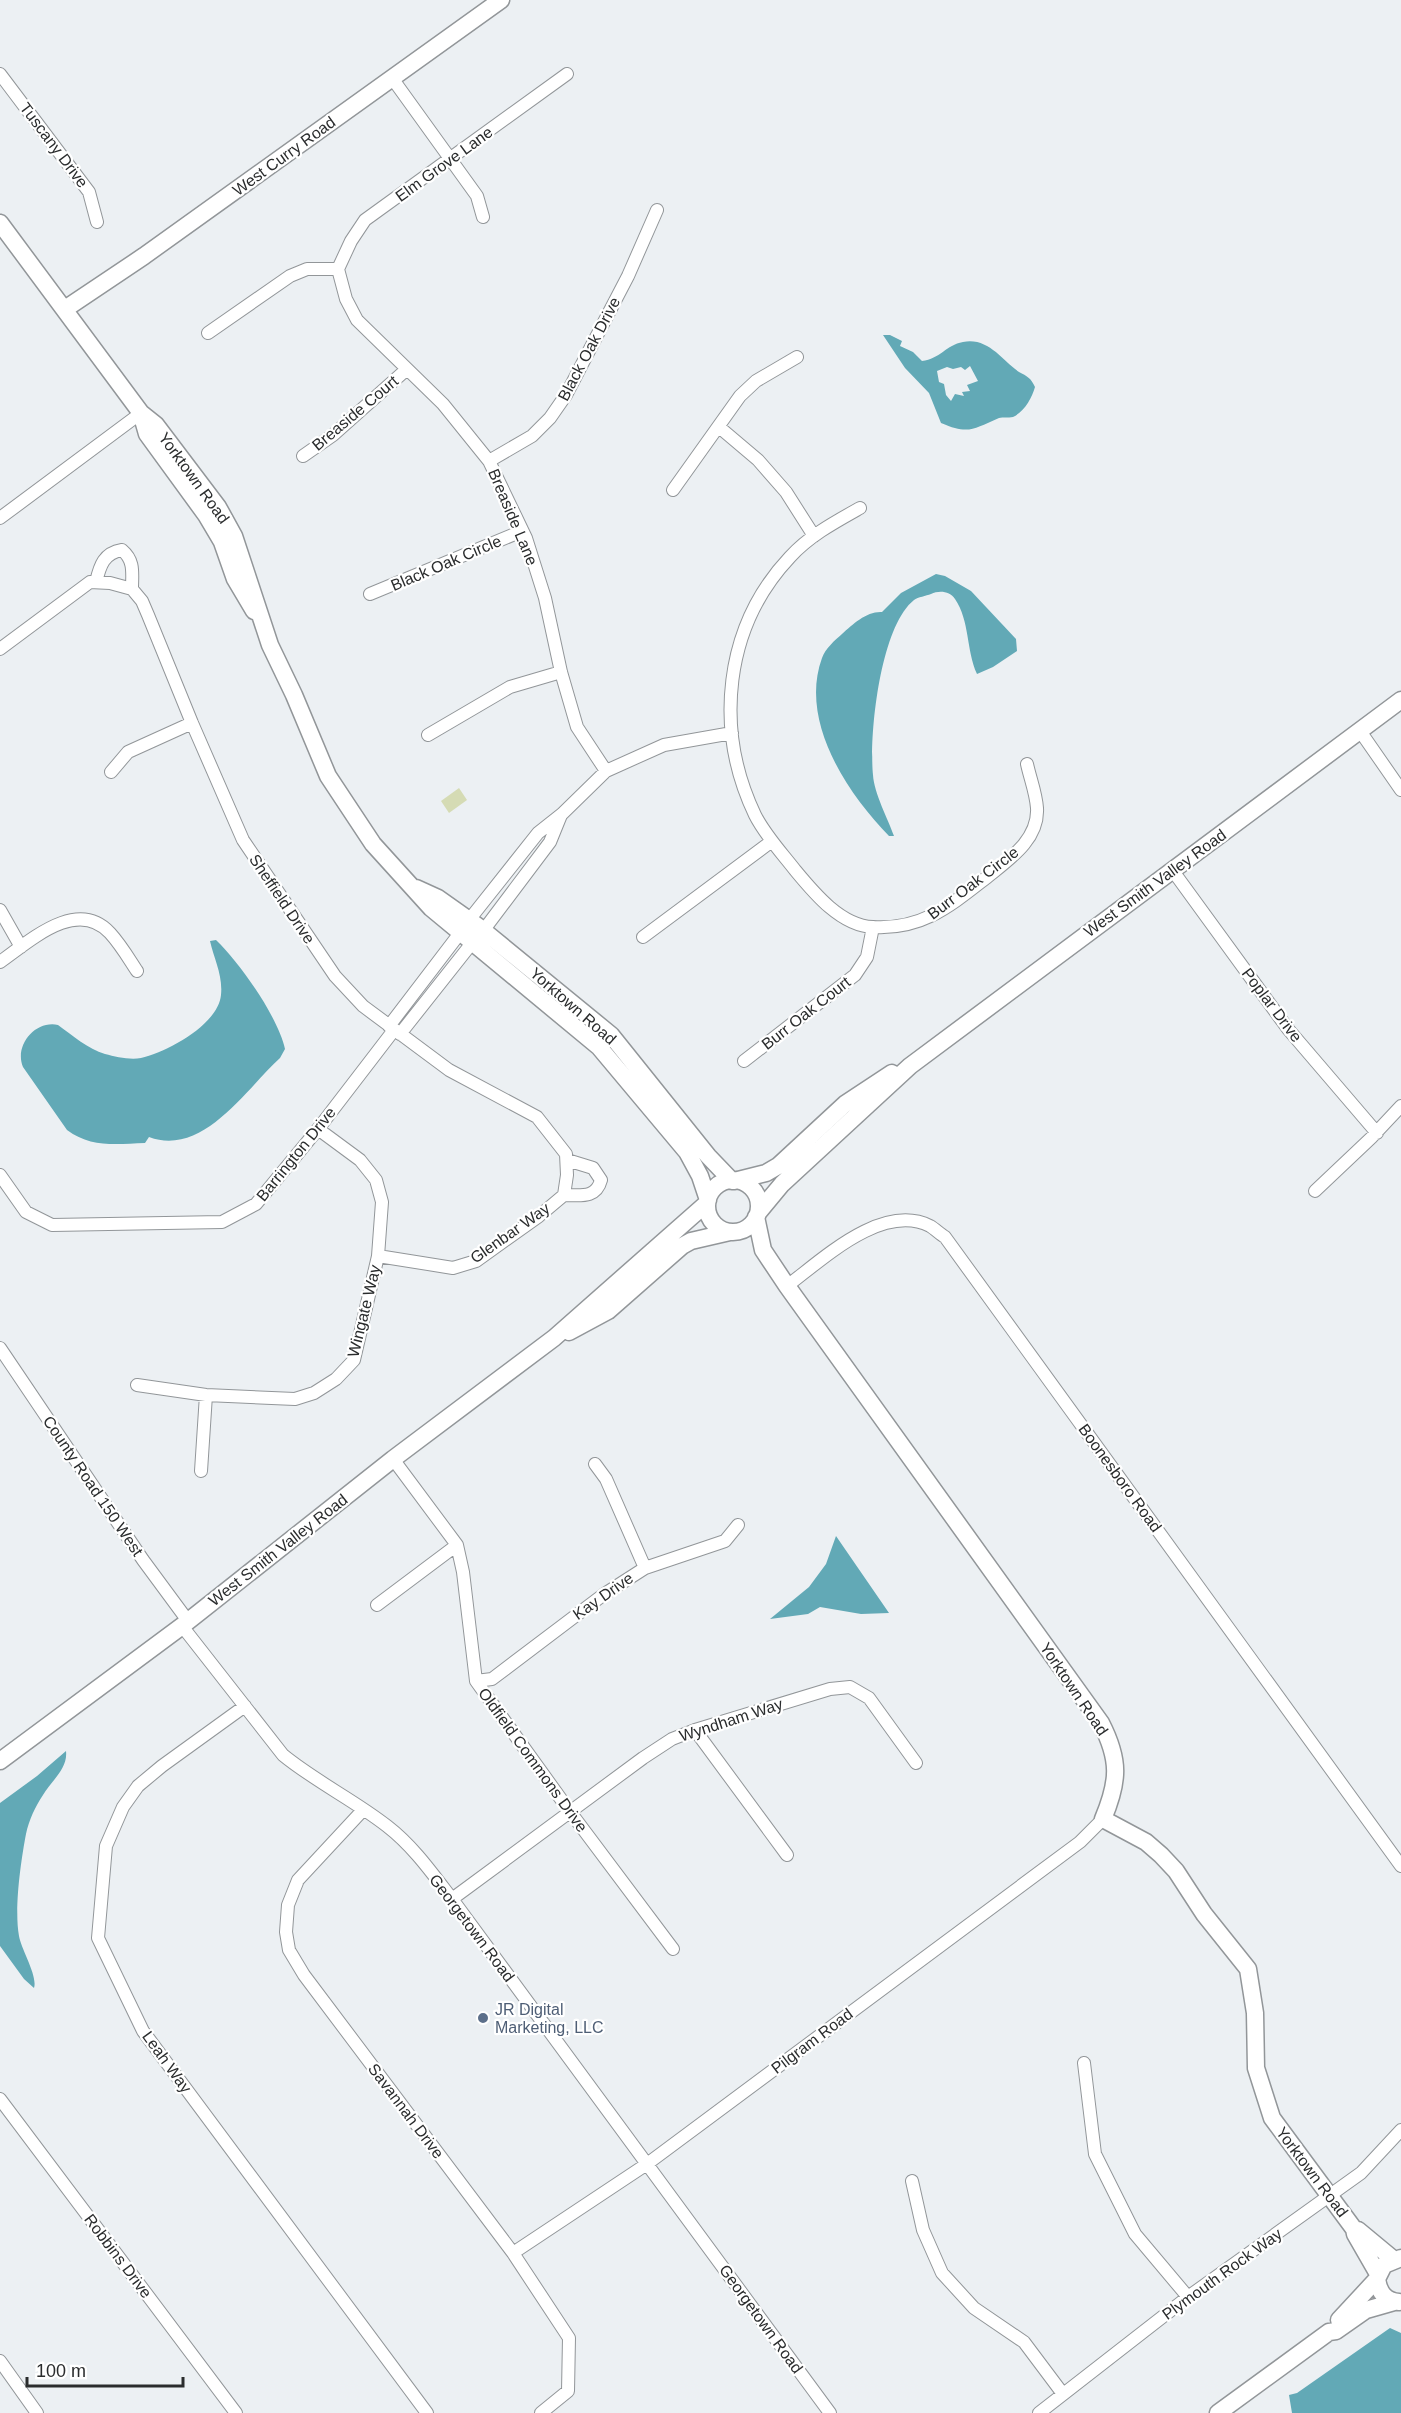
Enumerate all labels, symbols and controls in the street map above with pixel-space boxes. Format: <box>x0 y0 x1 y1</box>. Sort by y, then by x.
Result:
street label: Tuscany Drive <box>17 99 91 191</box>
street label: West Curry Road <box>229 113 339 199</box>
street label: Elm Grove Lane <box>392 123 496 205</box>
street label: Black Oak Drive <box>555 294 623 404</box>
street label: Breaside Court <box>309 372 402 454</box>
street label: Yorktown Road <box>155 429 233 527</box>
street label: Breaside Lane <box>485 466 541 568</box>
street label: Black Oak Circle <box>388 532 504 594</box>
street label: West Smith Valley Road <box>1081 826 1229 940</box>
street label: Burr Oak Circle <box>924 843 1022 923</box>
street label: Sheffield Drive <box>246 851 318 947</box>
street label: Yorktown Road <box>527 964 619 1048</box>
street label: Poplar Drive <box>1239 965 1305 1045</box>
street label: Burr Oak Court <box>758 973 854 1053</box>
street label: Barrington Drive <box>253 1104 339 1204</box>
street label: Glenbar Way <box>467 1199 553 1267</box>
street label: Wingate Way <box>344 1263 384 1359</box>
street label: County Road 150 West <box>40 1413 147 1560</box>
street label: Boonesboro Road <box>1075 1421 1165 1535</box>
street label: West Smith Valley Road <box>205 1491 351 1609</box>
street label: Kay Drive <box>570 1569 636 1623</box>
street label: Yorktown Road <box>1037 1640 1111 1738</box>
street label: Oldfield Commons Drive <box>475 1685 591 1835</box>
street label: Wyndham Way <box>677 1695 785 1745</box>
street label: Georgetown Road <box>426 1871 518 1985</box>
place label: JR Digital Marketing, LLC <box>495 2001 604 2036</box>
street label: Pilgram Road <box>768 2005 856 2077</box>
marker: JR Digital Marketing, LLC <box>476 2011 490 2025</box>
street label: Leah Way <box>139 2028 195 2096</box>
street label: Savannah Drive <box>365 2060 447 2162</box>
street label: Yorktown Road <box>1273 2124 1351 2220</box>
street label: Robbins Drive <box>81 2211 155 2301</box>
street label: Plymouth Rock Way <box>1159 2225 1285 2323</box>
street label: Georgetown Road <box>716 2261 806 2377</box>
scale bar <box>27 2350 183 2388</box>
text: 100 m <box>36 2361 86 2381</box>

